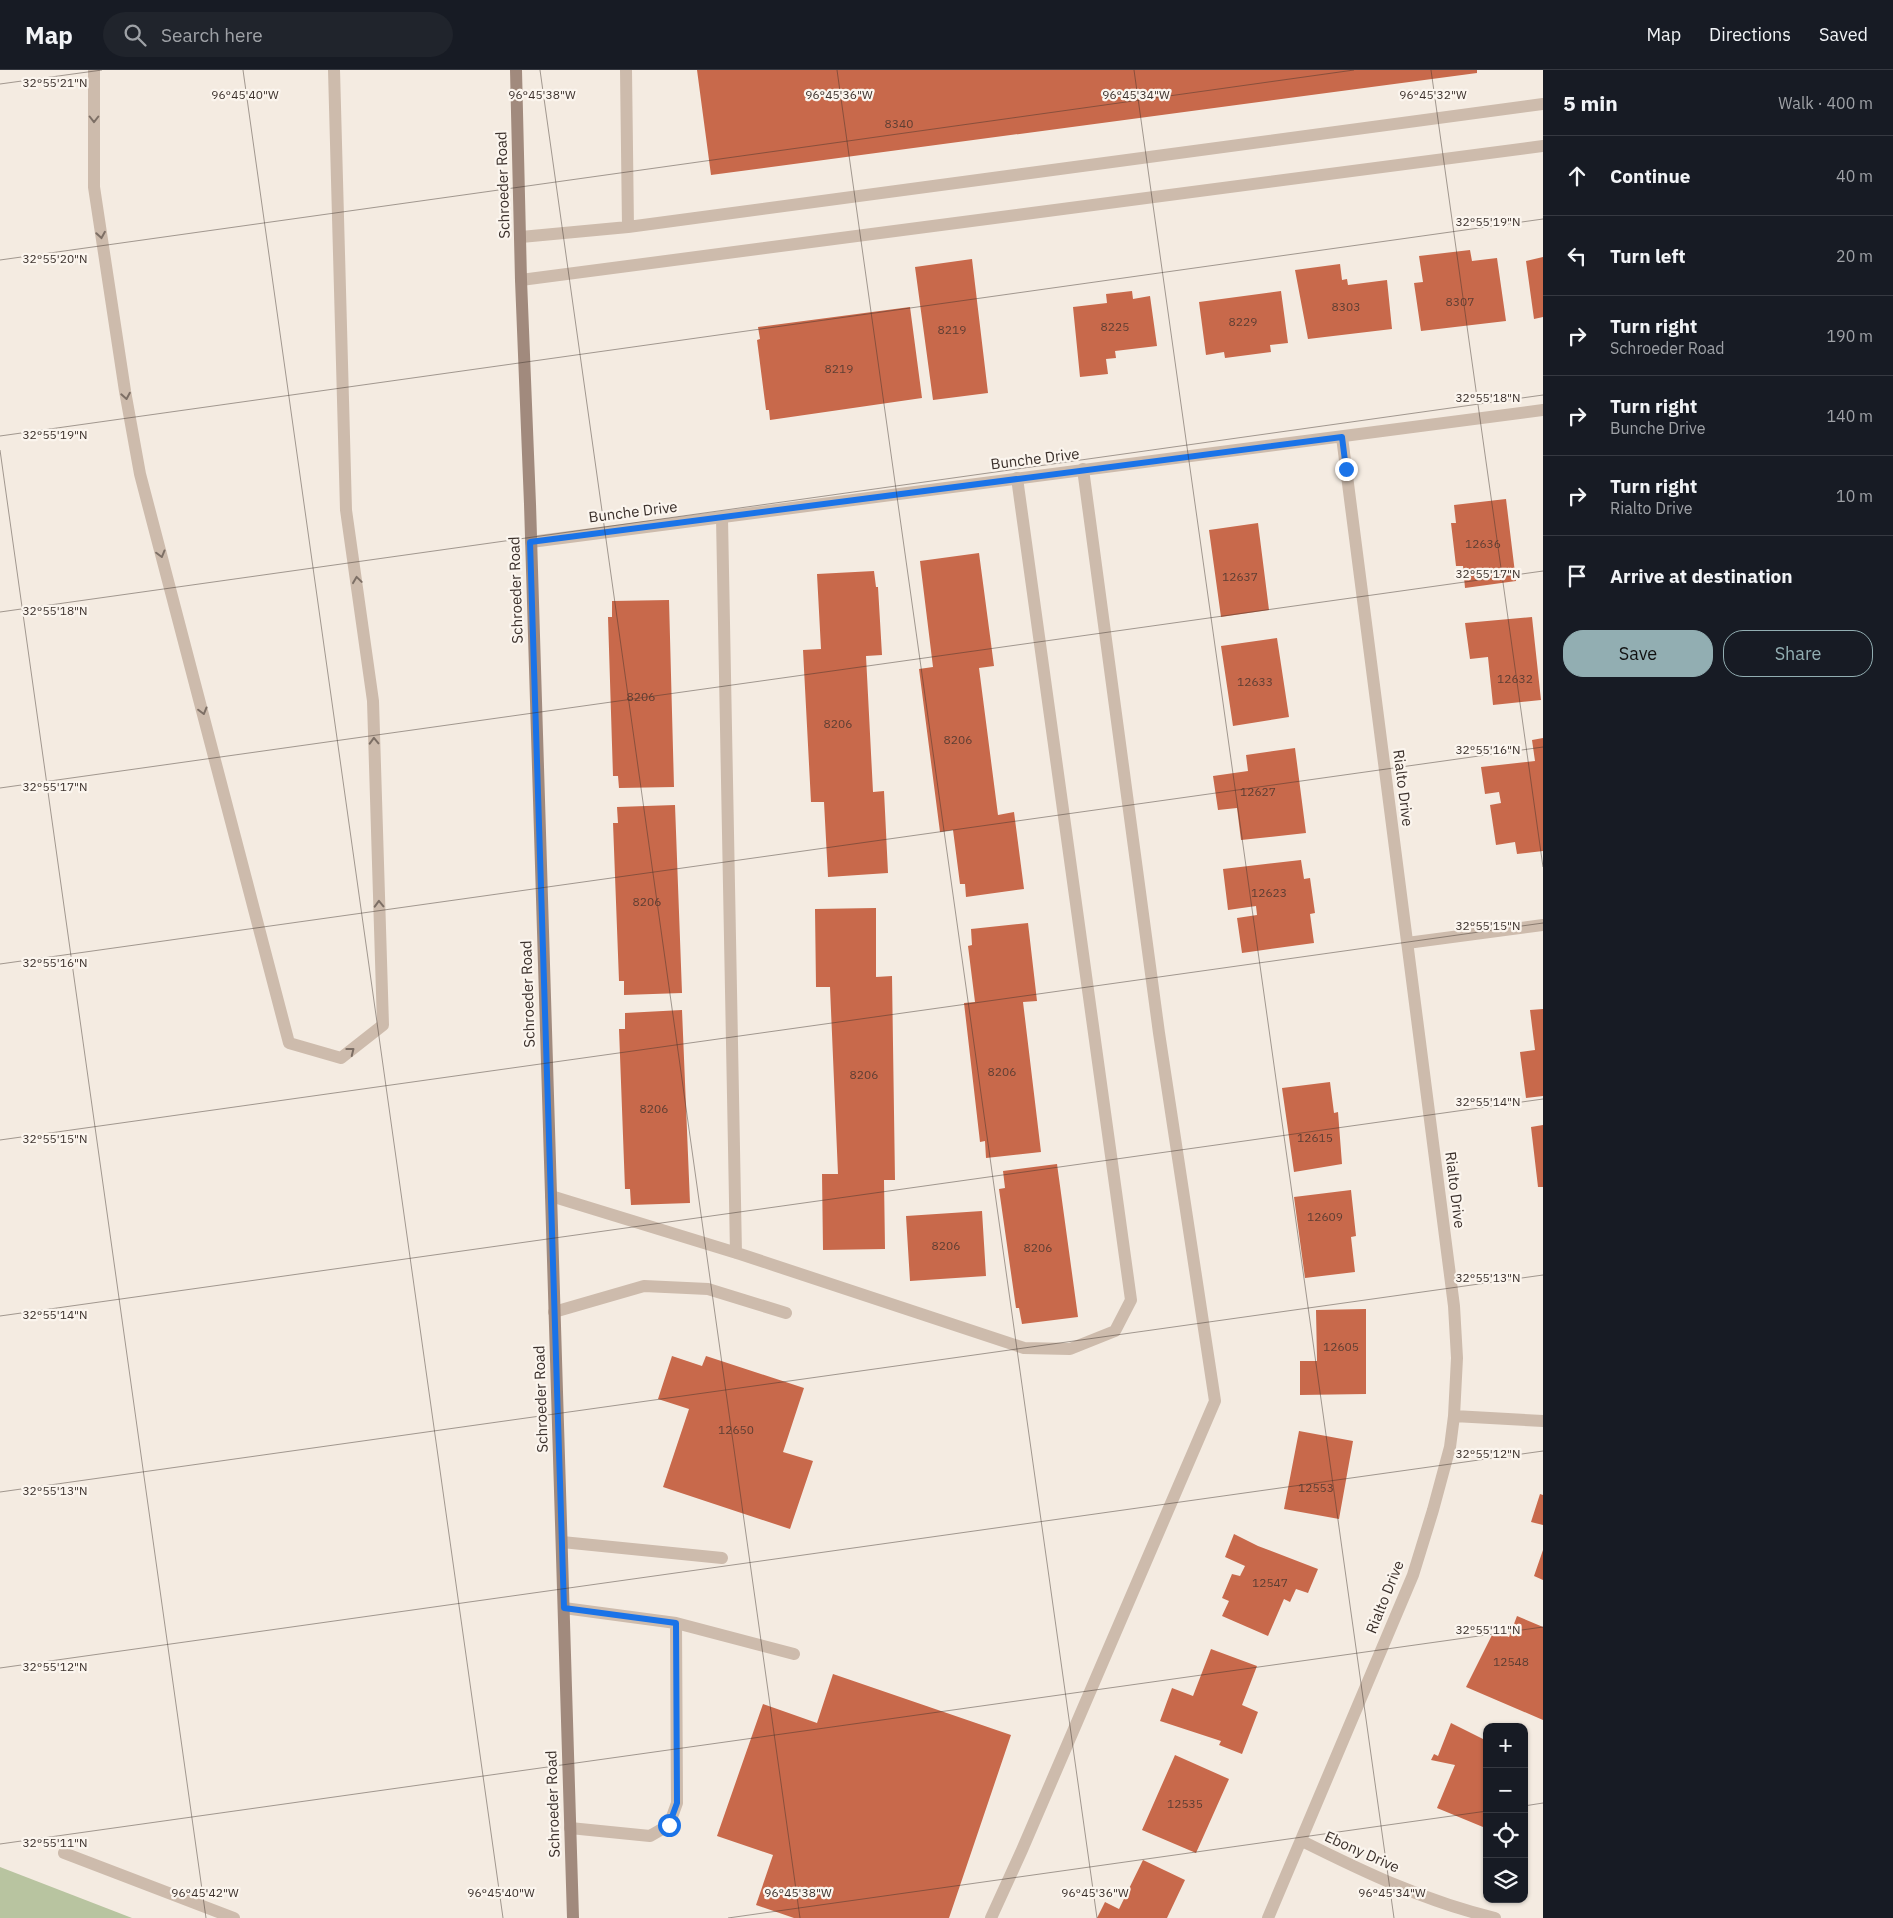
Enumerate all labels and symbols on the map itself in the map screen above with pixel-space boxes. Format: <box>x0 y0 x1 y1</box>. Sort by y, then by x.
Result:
text: 32°55'21"N <box>22 75 88 90</box>
text: 96°45'40"W <box>211 87 279 102</box>
text: 96°45'38"W <box>508 87 576 102</box>
text: 96°45'36"W <box>805 87 873 102</box>
text: 96°45'34"W <box>1102 87 1170 102</box>
text: 96°45'32"W <box>1399 87 1467 102</box>
one-way arrow <box>89 115 99 123</box>
house number: 8340 <box>885 116 913 131</box>
street label: Schroeder Road <box>491 131 514 239</box>
text: 32°55'19"N <box>1455 214 1521 229</box>
one-way arrow <box>95 232 106 240</box>
text: 32°55'20"N <box>22 251 88 266</box>
house number: 8307 <box>1446 294 1474 309</box>
house number: 8303 <box>1332 299 1360 314</box>
house number: 8229 <box>1229 314 1257 329</box>
house number: 8225 <box>1101 319 1129 334</box>
house number: 8219 <box>938 322 966 337</box>
house number: 8219 <box>825 361 853 376</box>
text: 32°55'18"N <box>1455 390 1521 405</box>
one-way arrow <box>120 392 130 400</box>
text: 32°55'19"N <box>22 427 88 442</box>
street label: Bunche Drive <box>989 444 1081 473</box>
route end <box>1335 458 1358 481</box>
street label: Bunche Drive <box>587 497 679 526</box>
street label: Schroeder Road <box>504 536 527 644</box>
house number: 12636 <box>1465 536 1501 551</box>
one-way arrow <box>156 550 166 558</box>
text: 32°55'17"N <box>1455 566 1521 581</box>
house number: 12637 <box>1222 569 1258 584</box>
one-way arrow <box>352 576 363 584</box>
text: 32°55'18"N <box>22 603 88 618</box>
house number: 12632 <box>1497 671 1533 686</box>
house number: 12633 <box>1237 674 1273 689</box>
house number: 8206 <box>627 689 655 704</box>
one-way arrow <box>197 707 208 716</box>
house number: 8206 <box>824 716 852 731</box>
house number: 8206 <box>944 732 972 747</box>
one-way arrow <box>369 737 379 745</box>
text: 32°55'16"N <box>1455 742 1521 757</box>
street label: Rialto Drive <box>1389 748 1418 827</box>
text: 32°55'17"N <box>22 779 88 794</box>
house number: 12627 <box>1240 784 1276 799</box>
house number: 12623 <box>1251 885 1287 900</box>
house number: 8206 <box>633 894 661 909</box>
one-way arrow <box>374 899 385 907</box>
text: 32°55'15"N <box>1455 918 1521 933</box>
street label: Schroeder Road <box>516 940 539 1048</box>
text: 32°55'16"N <box>22 955 88 970</box>
one-way arrow <box>345 1048 354 1056</box>
house number: 8206 <box>988 1064 1016 1079</box>
house number: 8206 <box>850 1067 878 1082</box>
text: 32°55'14"N <box>1455 1094 1521 1109</box>
house number: 8206 <box>640 1101 668 1116</box>
house number: 12615 <box>1297 1130 1333 1145</box>
text: 32°55'15"N <box>22 1131 88 1146</box>
street label: Rialto Drive <box>1441 1150 1470 1229</box>
house number: 12609 <box>1307 1209 1343 1224</box>
house number: 8206 <box>932 1238 960 1253</box>
house number: 8206 <box>1024 1240 1052 1255</box>
text: 32°55'13"N <box>1455 1270 1521 1285</box>
text: 32°55'14"N <box>22 1307 88 1322</box>
house number: 12605 <box>1323 1339 1359 1354</box>
street label: Schroeder Road <box>529 1345 552 1453</box>
house number: 12650 <box>718 1422 754 1437</box>
text: 32°55'12"N <box>1455 1446 1521 1461</box>
house number: 12553 <box>1298 1480 1334 1495</box>
text: 32°55'13"N <box>22 1483 88 1498</box>
street label: Rialto Drive <box>1361 1557 1408 1636</box>
house number: 12547 <box>1252 1575 1288 1590</box>
text: 32°55'11"N <box>1455 1622 1521 1637</box>
house number: 12548 <box>1493 1654 1529 1669</box>
text: 32°55'12"N <box>22 1659 88 1674</box>
street label: Schroeder Road <box>541 1750 564 1858</box>
house number: 12535 <box>1167 1796 1203 1811</box>
route start <box>658 1814 681 1837</box>
street label: Ebony Drive <box>1322 1827 1403 1877</box>
text: 32°55'11"N <box>22 1835 88 1850</box>
text: 96°45'42"W <box>171 1885 239 1900</box>
text: 96°45'40"W <box>467 1885 535 1900</box>
text: 96°45'38"W <box>764 1885 832 1900</box>
text: 96°45'36"W <box>1061 1885 1129 1900</box>
text: 96°45'34"W <box>1358 1885 1426 1900</box>

